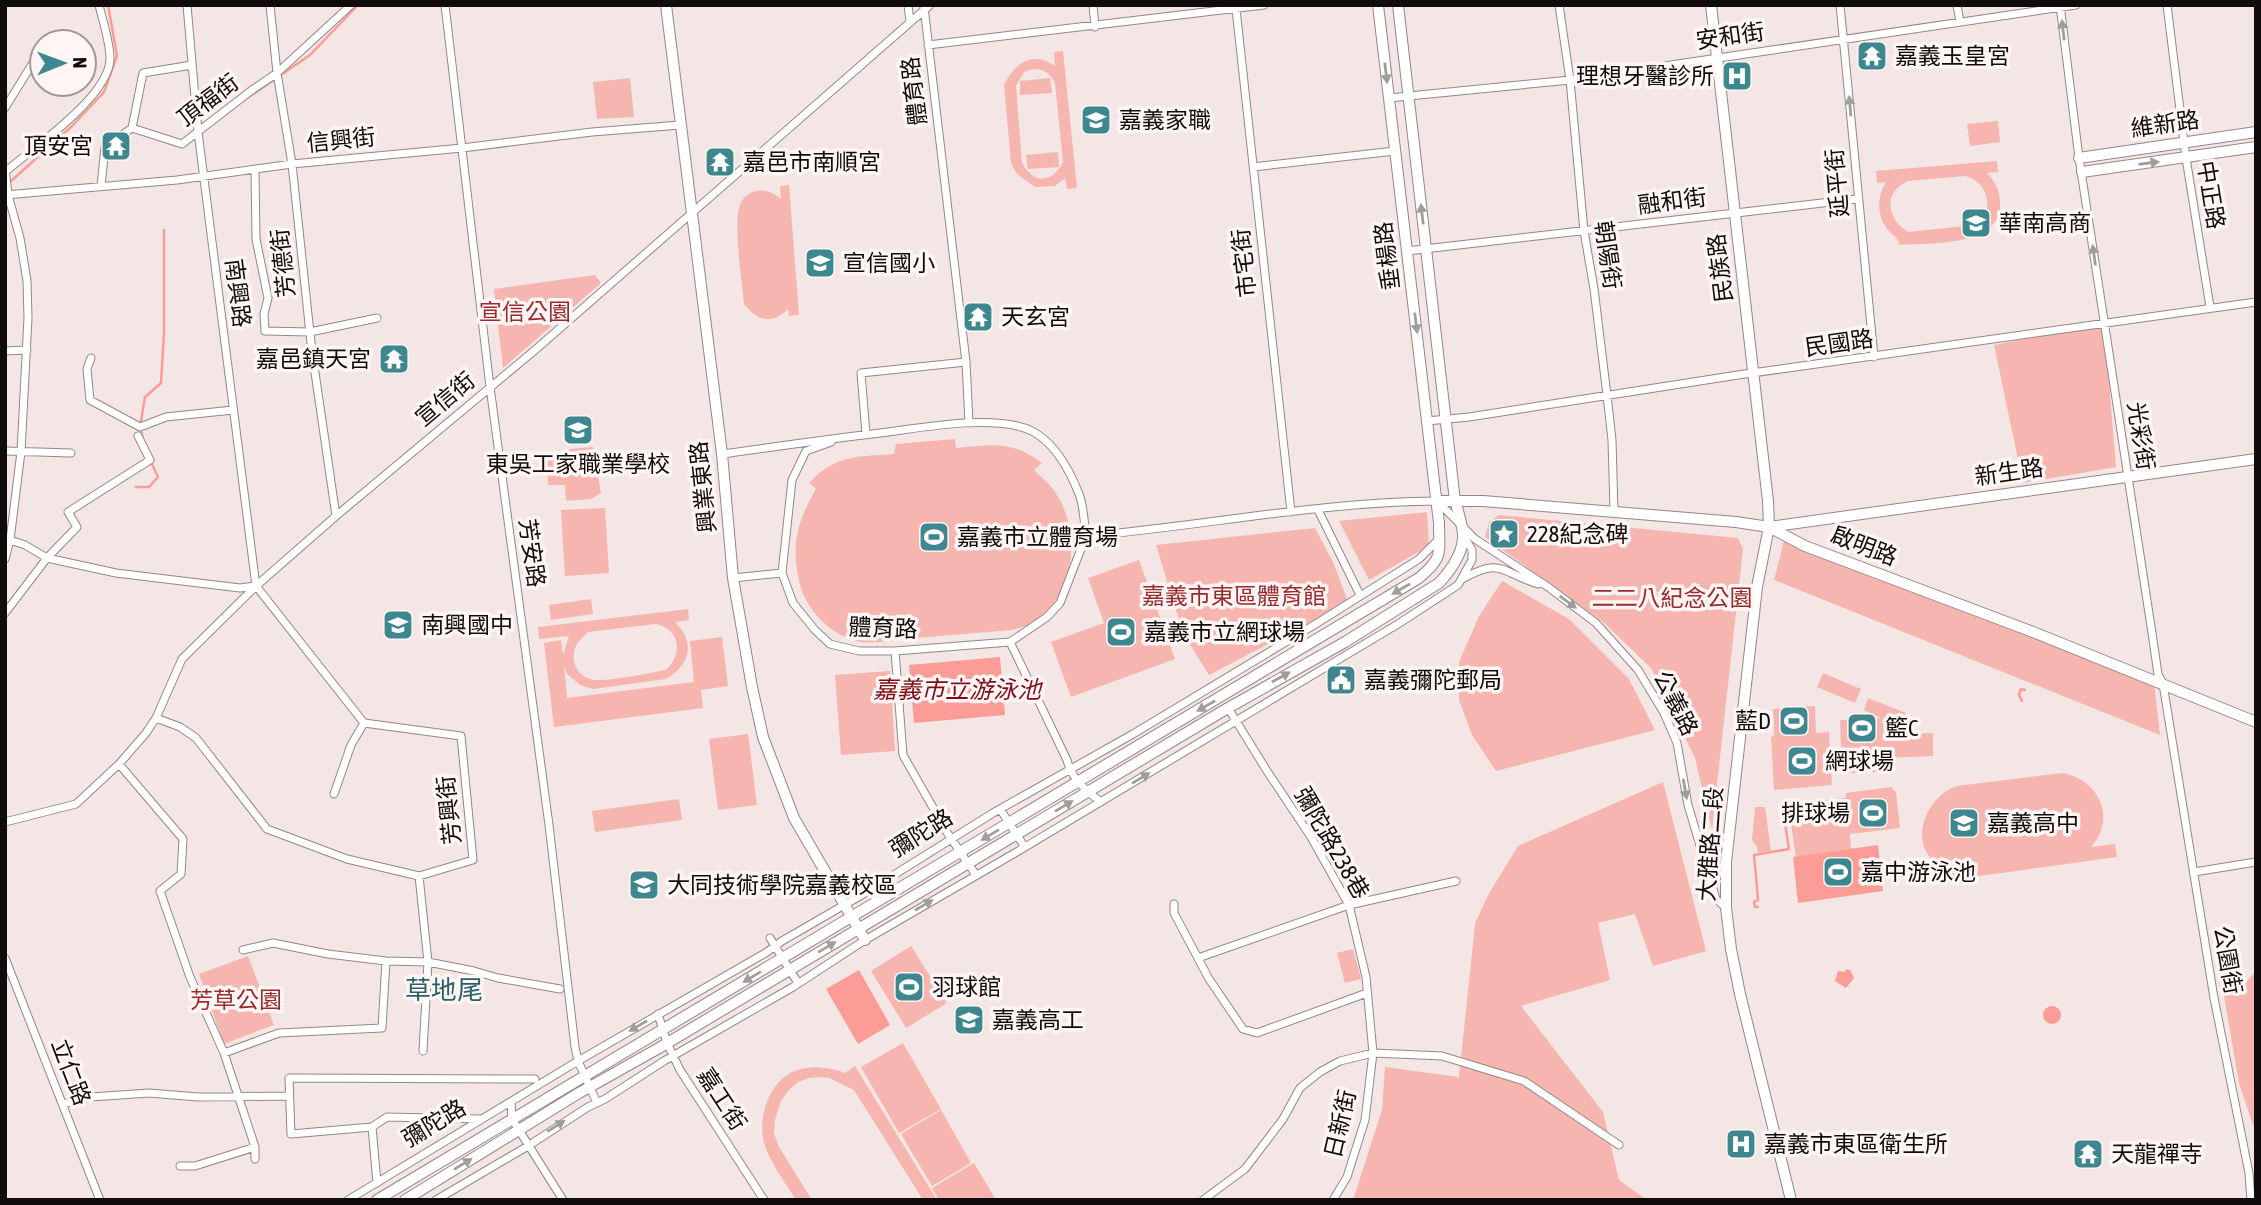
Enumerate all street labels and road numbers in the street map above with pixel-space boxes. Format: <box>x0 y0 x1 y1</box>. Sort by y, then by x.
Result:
street label: 安和街 <box>1694 18 1766 54</box>
street label: 體育路 <box>897 55 931 127</box>
street label: 頂福街 <box>173 69 243 131</box>
street label: 維新路 <box>2129 106 2201 142</box>
street label: 信興街 <box>305 123 377 157</box>
street label: 延平街 <box>1821 147 1853 219</box>
street label: 中正路 <box>2193 159 2229 231</box>
street label: 融和街 <box>1636 184 1708 218</box>
street label: 朝陽街 <box>1590 219 1626 291</box>
street label: 垂楊路 <box>1370 220 1404 292</box>
street label: 芳德街 <box>266 227 300 299</box>
street label: 市宅街 <box>1227 227 1261 299</box>
street label: 民族路 <box>1703 232 1737 304</box>
street label: 南興路 <box>221 257 255 329</box>
street label: 民國路 <box>1803 325 1875 361</box>
street label: 宣信街 <box>410 367 480 431</box>
street label: 光彩街 <box>2123 400 2159 472</box>
street label: 興業東路 <box>685 440 721 534</box>
street label: 新生路 <box>1973 454 2045 490</box>
street label: 芳安路 <box>514 517 550 589</box>
street label: 啟明路 <box>1827 521 1901 571</box>
street label: 體育路 <box>848 614 918 642</box>
street label: 公義路 <box>1649 666 1703 740</box>
street label: 芳興街 <box>432 774 466 846</box>
street label: 彌陀路238巷 <box>1290 783 1374 903</box>
street label: 大雅路二段 <box>1693 786 1727 902</box>
street label: 彌陀路 <box>885 804 957 862</box>
street label: 公園街 <box>2209 924 2247 996</box>
street label: 立仁路 <box>46 1035 96 1109</box>
street label: 嘉工街 <box>692 1063 752 1135</box>
street label: 日新街 <box>1320 1087 1360 1161</box>
street label: 彌陀路 <box>398 1094 470 1152</box>

